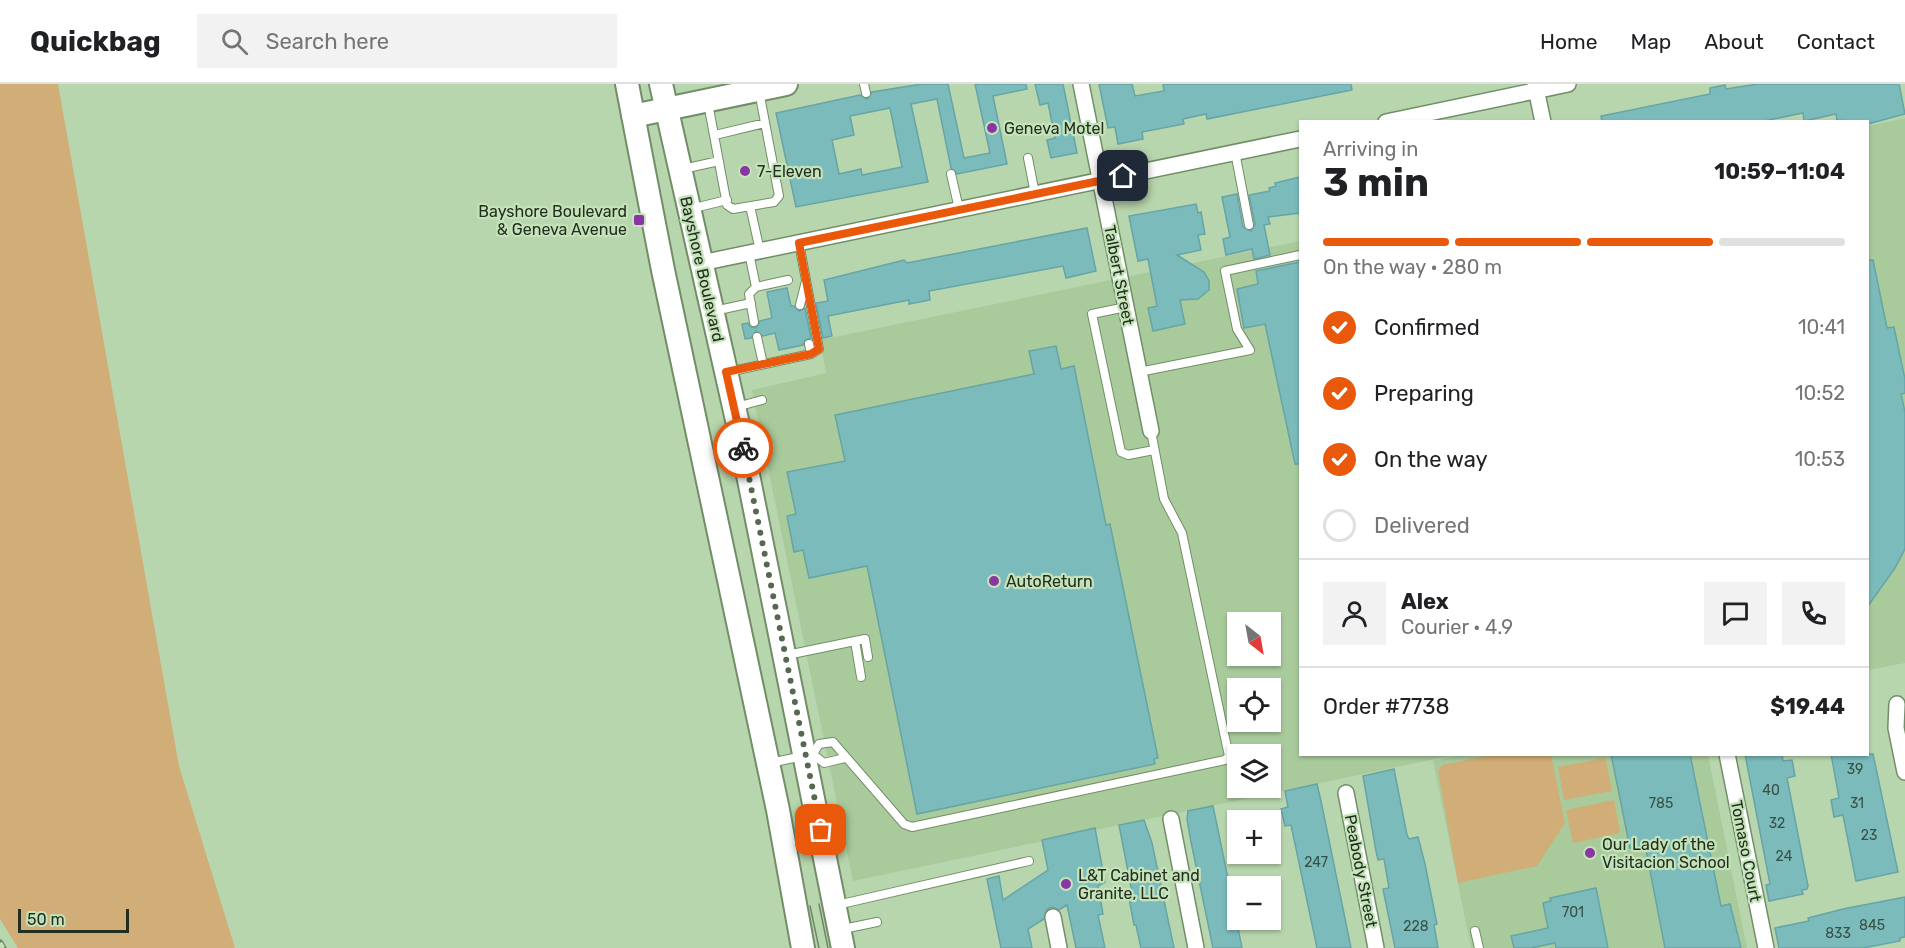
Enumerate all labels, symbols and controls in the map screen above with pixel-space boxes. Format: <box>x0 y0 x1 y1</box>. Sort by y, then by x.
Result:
search box <box>197 14 617 68</box>
text: Quickbag <box>30 25 161 58</box>
icon: search <box>218 25 251 58</box>
text: Search here <box>266 28 389 55</box>
text: Home <box>1540 29 1597 54</box>
text: Map <box>1630 29 1671 54</box>
text: About <box>1704 29 1764 54</box>
text: Contact <box>1797 29 1875 54</box>
place label: Geneva Motel <box>1004 119 1104 138</box>
marker: Geneva Motel <box>985 121 999 135</box>
text: Arriving in <box>1323 137 1418 161</box>
pin <box>1097 150 1148 201</box>
text: 10:59–11:04 <box>1714 158 1845 185</box>
icon: home <box>1106 159 1139 192</box>
text: 3 min <box>1323 160 1429 206</box>
place label: 7-Eleven <box>757 162 822 181</box>
marker: 7-Eleven <box>738 164 752 178</box>
street label: Bayshore Boulevard <box>676 194 728 344</box>
place label: Bayshore Boulevard & Geneva Avenue <box>478 202 627 239</box>
marker: Bayshore Boulevard & Geneva Avenue <box>632 213 646 227</box>
street label: Talbert Street <box>1100 223 1138 327</box>
text: On the way · 280 m <box>1323 255 1502 279</box>
icon: check <box>1323 311 1356 344</box>
text: Confirmed <box>1374 314 1480 341</box>
text: 10:41 <box>1798 315 1845 339</box>
icon: check <box>1323 377 1356 410</box>
text: Preparing <box>1374 380 1474 407</box>
text: 10:52 <box>1795 381 1845 405</box>
courier <box>713 418 773 478</box>
icon: bike <box>727 432 760 465</box>
icon: check <box>1323 443 1356 476</box>
text: On the way <box>1374 446 1488 473</box>
text: 10:53 <box>1795 447 1845 471</box>
text: Delivered <box>1374 512 1470 539</box>
place label: AutoReturn <box>1006 572 1093 591</box>
marker: AutoReturn <box>987 574 1001 588</box>
button: person <box>1323 582 1386 645</box>
button: chat <box>1704 582 1767 645</box>
button: phone <box>1782 582 1845 645</box>
text: Alex <box>1401 588 1449 615</box>
north arrow <box>1227 612 1281 666</box>
map controls <box>1227 612 1281 930</box>
text: Courier · 4.9 <box>1401 615 1513 639</box>
button: locate <box>1227 678 1281 732</box>
text: Order #7738 <box>1323 693 1449 720</box>
text: $19.44 <box>1770 693 1845 720</box>
button: layers <box>1227 744 1281 798</box>
house number: 39 <box>1847 761 1863 778</box>
house number: 40 <box>1762 782 1780 799</box>
house number: 785 <box>1649 795 1673 812</box>
house number: 31 <box>1850 795 1864 812</box>
street label: Tomaso Court <box>1727 799 1765 903</box>
pin <box>795 804 846 855</box>
button: + <box>1227 810 1281 864</box>
icon: bag <box>804 813 837 846</box>
street label: Peabody Street <box>1341 813 1381 929</box>
house number: 32 <box>1769 815 1785 832</box>
house number: 23 <box>1861 827 1877 844</box>
place label: Our Lady of the Visitacion School <box>1602 835 1730 872</box>
marker: Our Lady of the Visitacion School <box>1583 846 1597 860</box>
house number: 24 <box>1776 848 1793 865</box>
house number: 247 <box>1304 854 1328 871</box>
place label: L&T Cabinet and Granite, LLC <box>1078 866 1200 903</box>
button: − <box>1227 876 1281 930</box>
marker: L&T Cabinet and Granite, LLC <box>1059 877 1073 891</box>
house number: 701 <box>1562 904 1584 921</box>
scale bar <box>18 906 129 934</box>
text: 50 m <box>27 910 65 929</box>
house number: 845 <box>1859 917 1885 934</box>
house number: 228 <box>1403 918 1429 935</box>
house number: 833 <box>1825 925 1851 942</box>

